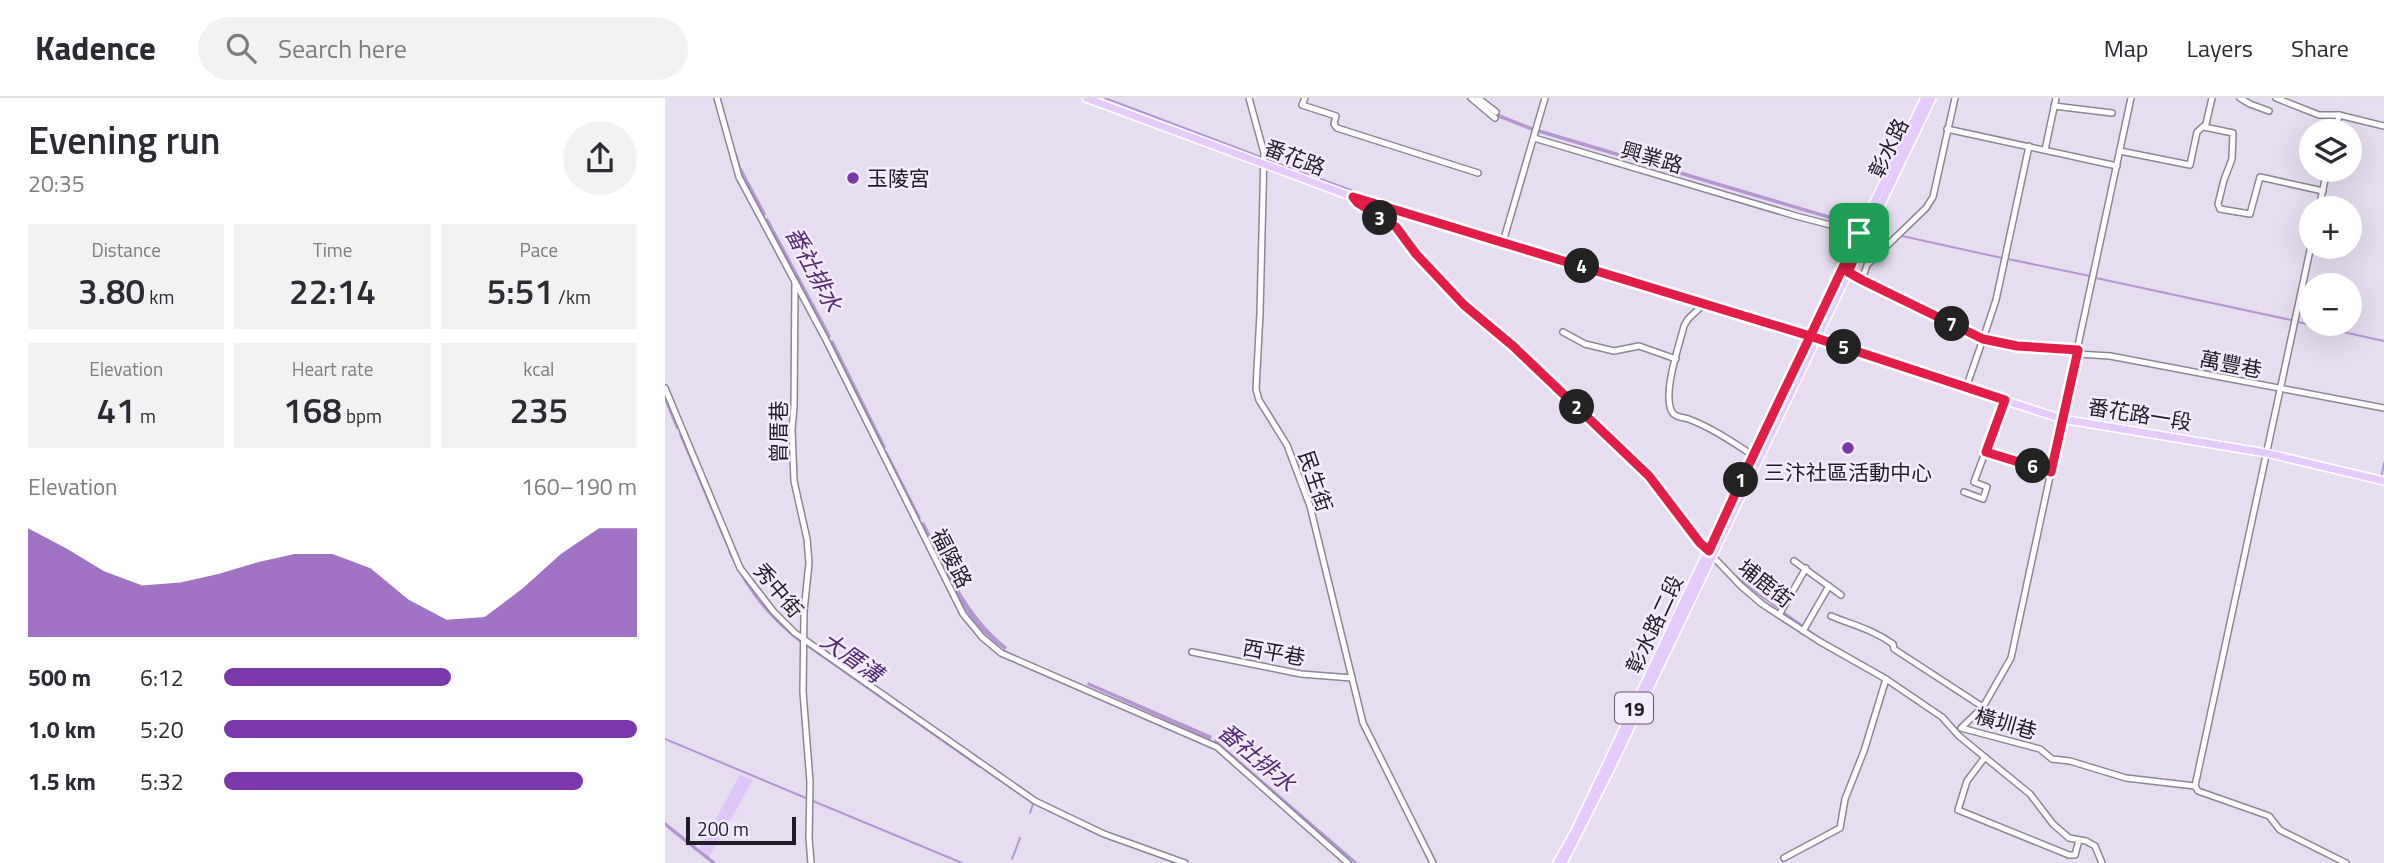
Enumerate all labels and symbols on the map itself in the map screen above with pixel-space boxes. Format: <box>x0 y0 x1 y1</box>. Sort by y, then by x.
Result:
street label: 彰水路 <box>1860 113 1916 183</box>
street label: 番花路 <box>1260 131 1330 183</box>
street label: 興業路 <box>1617 133 1687 181</box>
place label: 玉陵宮 <box>867 162 930 194</box>
marker: 玉陵宮 <box>845 170 861 186</box>
pin: 3 <box>1363 200 1397 236</box>
pin <box>1829 203 1889 263</box>
water label: 番社排水 <box>777 220 852 319</box>
pin: 4 <box>1565 248 1599 284</box>
pin: 7 <box>1935 306 1969 342</box>
pin: 5 <box>1827 330 1861 364</box>
street label: 萬豐巷 <box>2197 342 2265 386</box>
pin: 2 <box>1559 390 1595 424</box>
street label: 番花路一段 <box>2086 390 2194 438</box>
street label: 曾厝巷 <box>762 401 794 464</box>
marker: 三汴社區活動中心 <box>1840 440 1856 456</box>
street label: 民生街 <box>1291 446 1341 516</box>
pin: 6 <box>2015 448 2051 484</box>
place label: 三汴社區活動中心 <box>1764 456 1932 488</box>
pin: 1 <box>1723 462 1759 498</box>
street label: 福陵路 <box>923 523 981 593</box>
street label: 埔鹿街 <box>1731 551 1801 615</box>
street label: 秀中街 <box>746 556 812 624</box>
street label: 彰水路二段 <box>1617 570 1691 678</box>
water label: 大厝溝 <box>814 623 893 693</box>
street label: 西平巷 <box>1240 631 1308 673</box>
road number: 19 <box>1615 692 1653 723</box>
street label: 橫圳巷 <box>1971 699 2041 747</box>
water label: 番社排水 <box>1211 714 1304 801</box>
scale bar <box>686 814 796 846</box>

